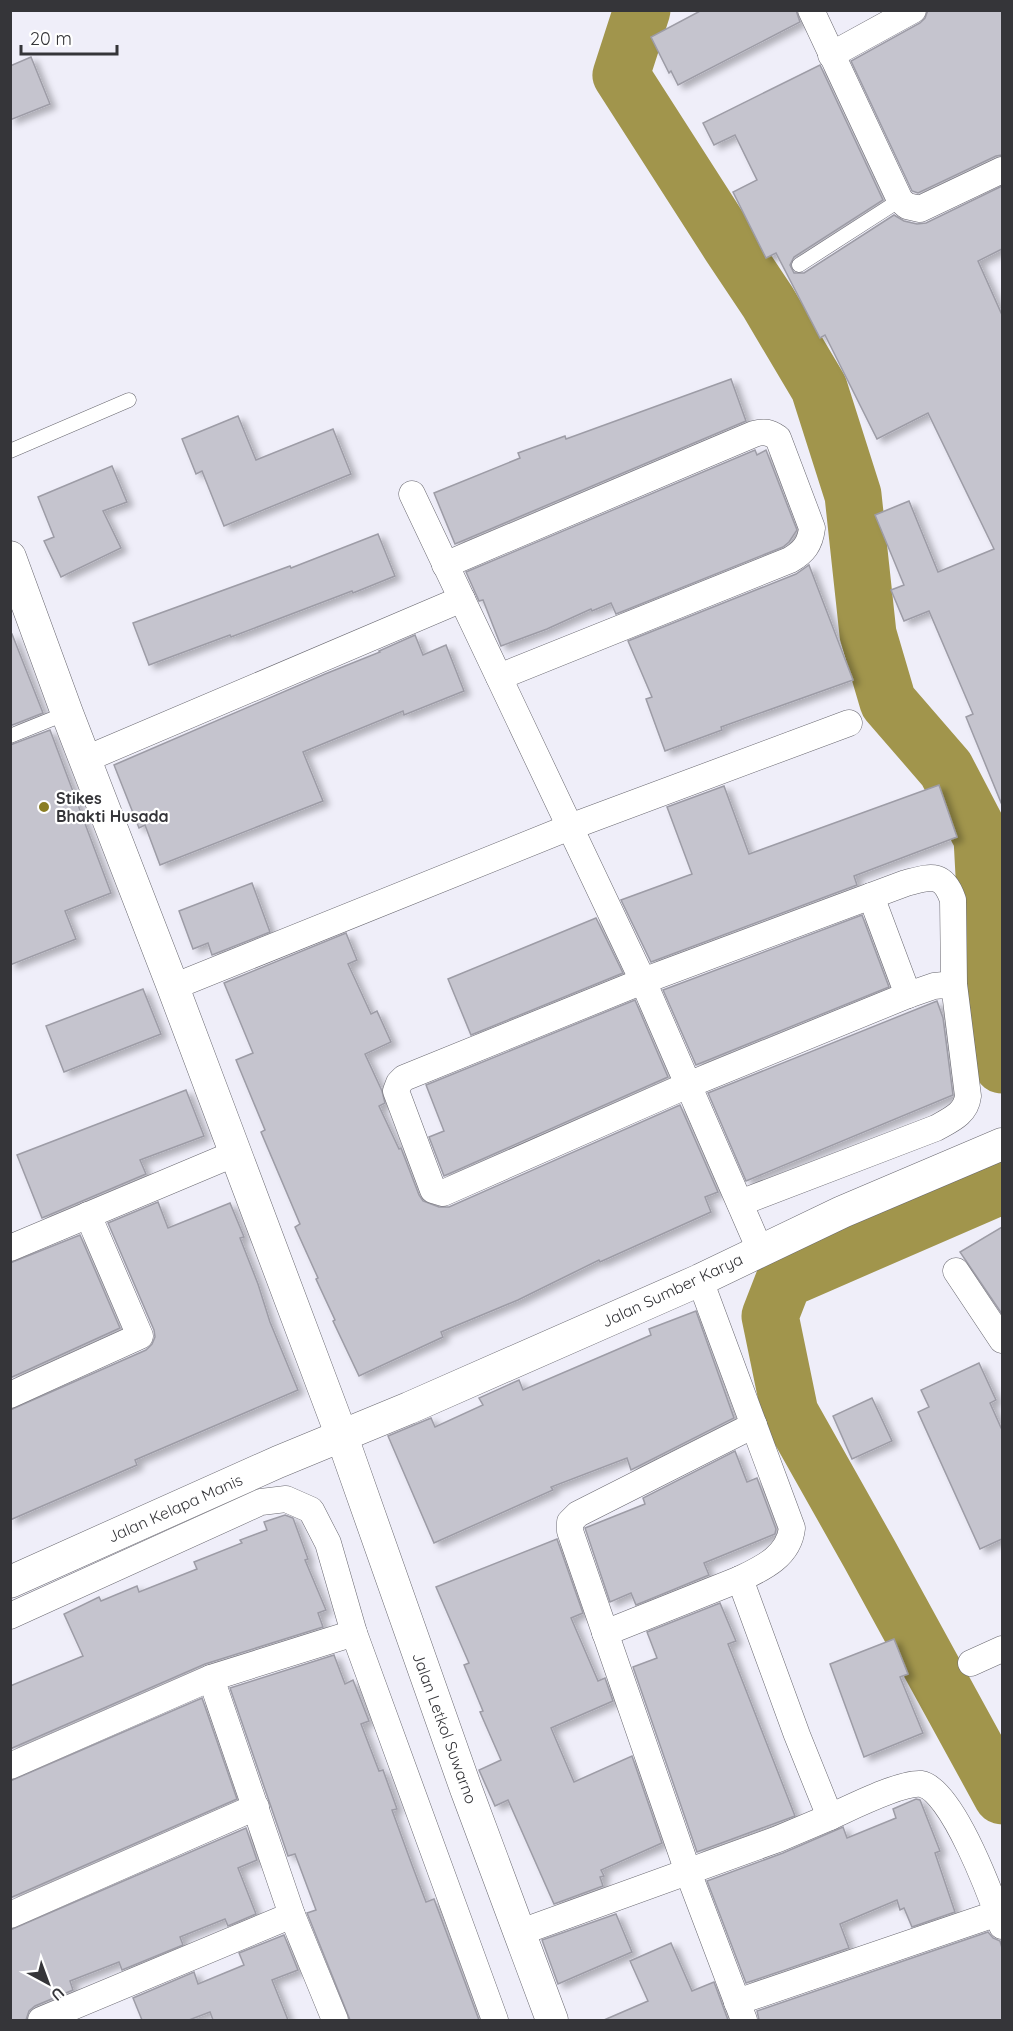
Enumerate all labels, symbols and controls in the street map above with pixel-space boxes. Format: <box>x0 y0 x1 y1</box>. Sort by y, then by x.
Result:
scale bar <box>21 18 117 56</box>
text: 20 m <box>30 27 72 50</box>
place label: Stikes Bhakti Husada <box>56 788 169 826</box>
marker: Stikes Bhakti Husada <box>37 800 51 814</box>
street label: Jalan Sumber Karya <box>598 1249 746 1331</box>
street label: Jalan Kelapa Manis <box>104 1469 246 1547</box>
street label: Jalan Letkol Suwarno <box>408 1650 482 1806</box>
north arrow <box>18 1953 78 2013</box>
text: U <box>47 1983 69 2006</box>

